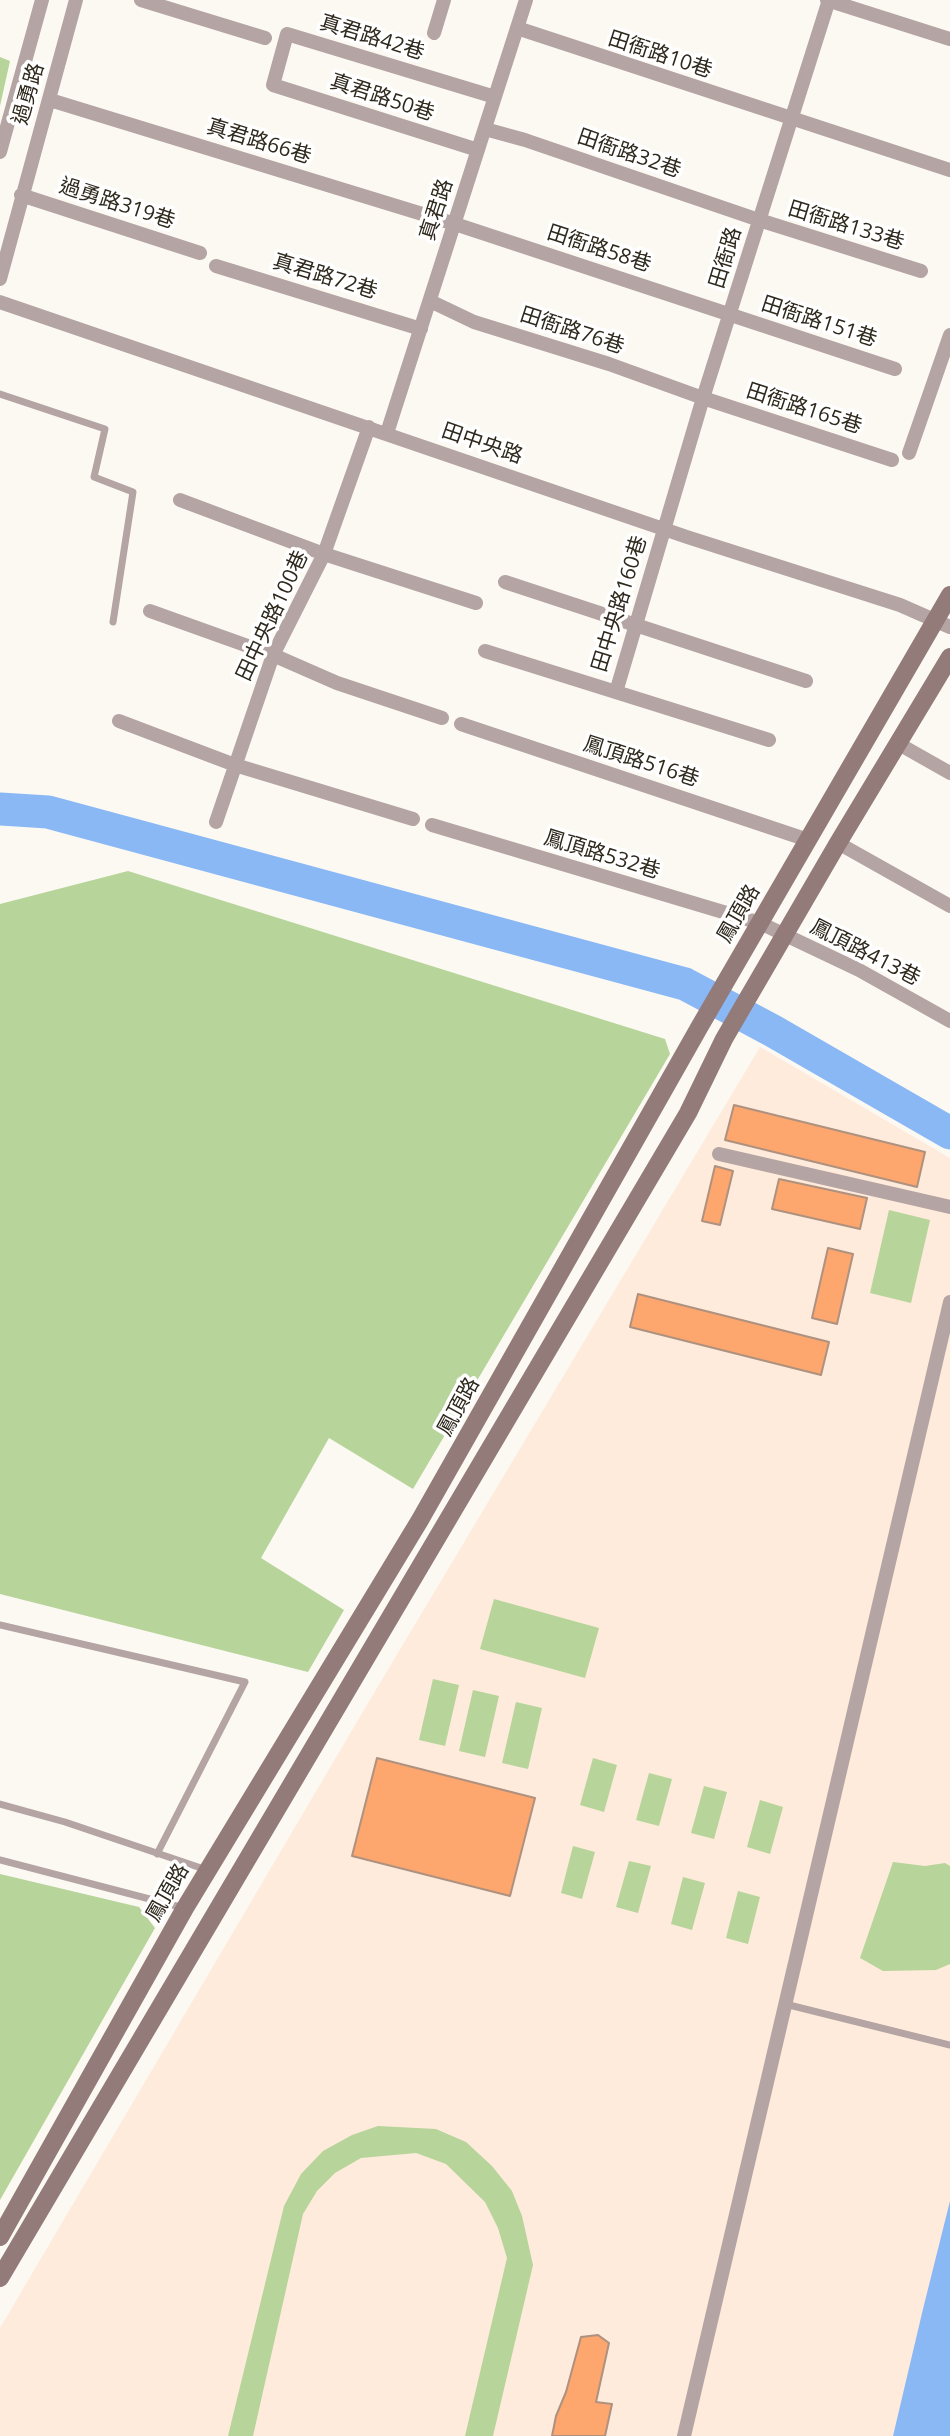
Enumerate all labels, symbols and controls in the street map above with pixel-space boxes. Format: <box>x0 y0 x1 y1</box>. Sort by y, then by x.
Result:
street label: 真君路42巷 <box>317 10 427 66</box>
street label: 田衙路10巷 <box>605 26 715 84</box>
street label: 過勇路 <box>8 60 50 128</box>
street label: 真君路50巷 <box>327 69 437 127</box>
street label: 真君路66巷 <box>204 114 314 170</box>
street label: 田衙路32巷 <box>574 125 684 183</box>
street label: 過勇路319巷 <box>56 173 178 235</box>
street label: 真君路 <box>415 176 459 244</box>
street label: 田衙路133巷 <box>785 196 907 256</box>
street label: 田衙路58巷 <box>544 220 654 278</box>
street label: 田衙路 <box>705 224 747 292</box>
street label: 真君路72巷 <box>270 249 380 305</box>
street label: 田衙路151巷 <box>758 291 880 353</box>
street label: 田衙路76巷 <box>517 302 627 360</box>
street label: 田衙路165巷 <box>743 378 865 440</box>
street label: 田中央路 <box>438 418 526 470</box>
street label: 田中央路160巷 <box>587 533 653 675</box>
street label: 田中央路100巷 <box>232 547 314 685</box>
street label: 鳳頂路516巷 <box>580 731 702 793</box>
street label: 鳳頂路532巷 <box>541 825 663 885</box>
street label: 鳳頂路 <box>712 880 766 948</box>
street label: 鳳頂路413巷 <box>806 915 924 991</box>
street label: 鳳頂路 <box>433 1373 485 1441</box>
street label: 鳳頂路 <box>141 1859 195 1927</box>

